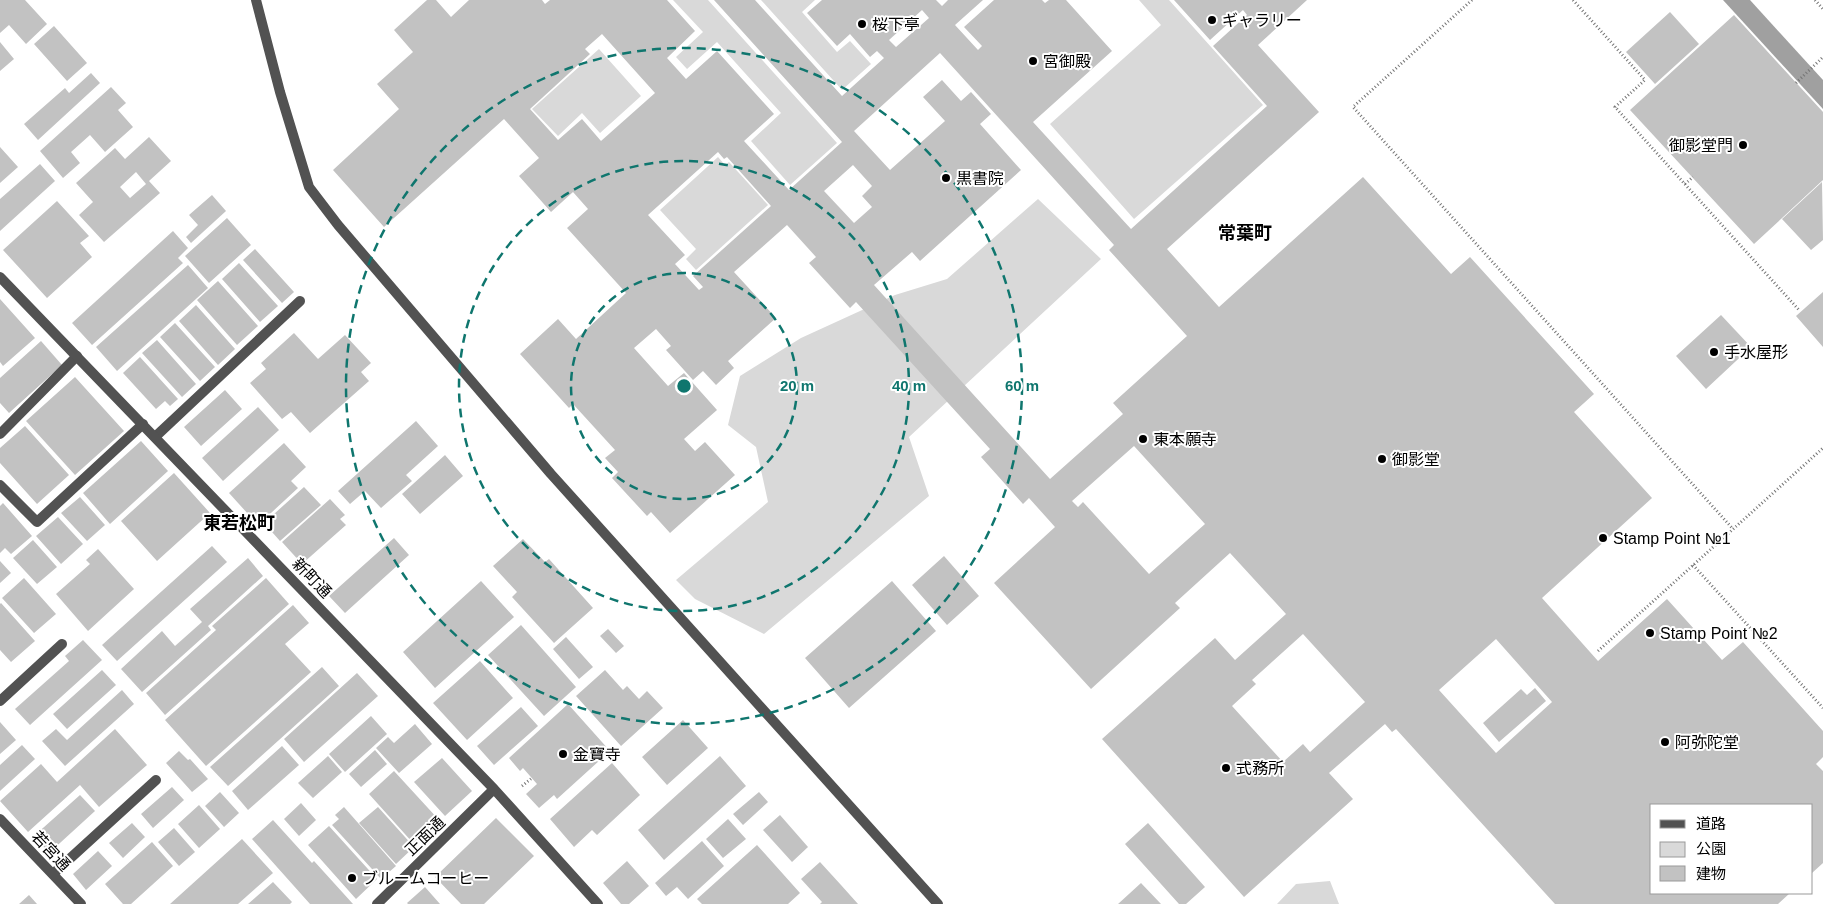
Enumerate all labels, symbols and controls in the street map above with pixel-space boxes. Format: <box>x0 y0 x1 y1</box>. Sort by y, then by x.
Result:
place label: ギャラリー <box>1222 12 1302 29</box>
marker: ギャラリー <box>1206 14 1218 26</box>
place label: 桜下亭 <box>872 16 920 33</box>
marker: 桜下亭 <box>856 18 868 30</box>
place label: 宮御殿 <box>1043 53 1091 70</box>
marker: 宮御殿 <box>1027 55 1039 67</box>
place label: 御影堂門 <box>1669 137 1733 154</box>
marker: 御影堂門 <box>1737 139 1749 151</box>
place label: 黒書院 <box>956 170 1004 187</box>
marker: 黒書院 <box>940 172 952 184</box>
district label: 常葉町 <box>1218 223 1272 243</box>
place label: 手水屋形 <box>1724 344 1788 361</box>
marker: 手水屋形 <box>1708 346 1720 358</box>
centre of rings <box>675 377 693 395</box>
text: 20 m <box>780 377 814 394</box>
text: 40 m <box>892 377 926 394</box>
text: 60 m <box>1005 377 1039 394</box>
place label: 東本願寺 <box>1153 431 1217 448</box>
marker: 東本願寺 <box>1137 433 1149 445</box>
place label: 御影堂 <box>1392 451 1440 468</box>
marker: 御影堂 <box>1376 453 1388 465</box>
district label: 東若松町 <box>203 513 275 533</box>
place label: Stamp Point №1 <box>1613 530 1731 547</box>
marker: Stamp Point №1 <box>1597 532 1609 544</box>
street label: 新町通 <box>289 555 335 601</box>
place label: Stamp Point №2 <box>1660 625 1778 642</box>
marker: Stamp Point №2 <box>1644 627 1656 639</box>
place label: 阿弥陀堂 <box>1675 734 1739 751</box>
marker: 阿弥陀堂 <box>1659 736 1671 748</box>
place label: 金寶寺 <box>573 746 621 763</box>
marker: 金寶寺 <box>557 748 569 760</box>
place label: 式務所 <box>1236 760 1284 777</box>
marker: 式務所 <box>1220 762 1232 774</box>
legend <box>1650 804 1813 894</box>
street label: 正面通 <box>402 813 448 859</box>
text: 道路 <box>1696 815 1726 832</box>
street label: 若宮通 <box>28 828 74 874</box>
text: 公園 <box>1696 840 1726 857</box>
text: 建物 <box>1696 865 1726 882</box>
place label: ブルームコーヒー <box>362 870 490 887</box>
marker: ブルームコーヒー <box>346 872 358 884</box>

